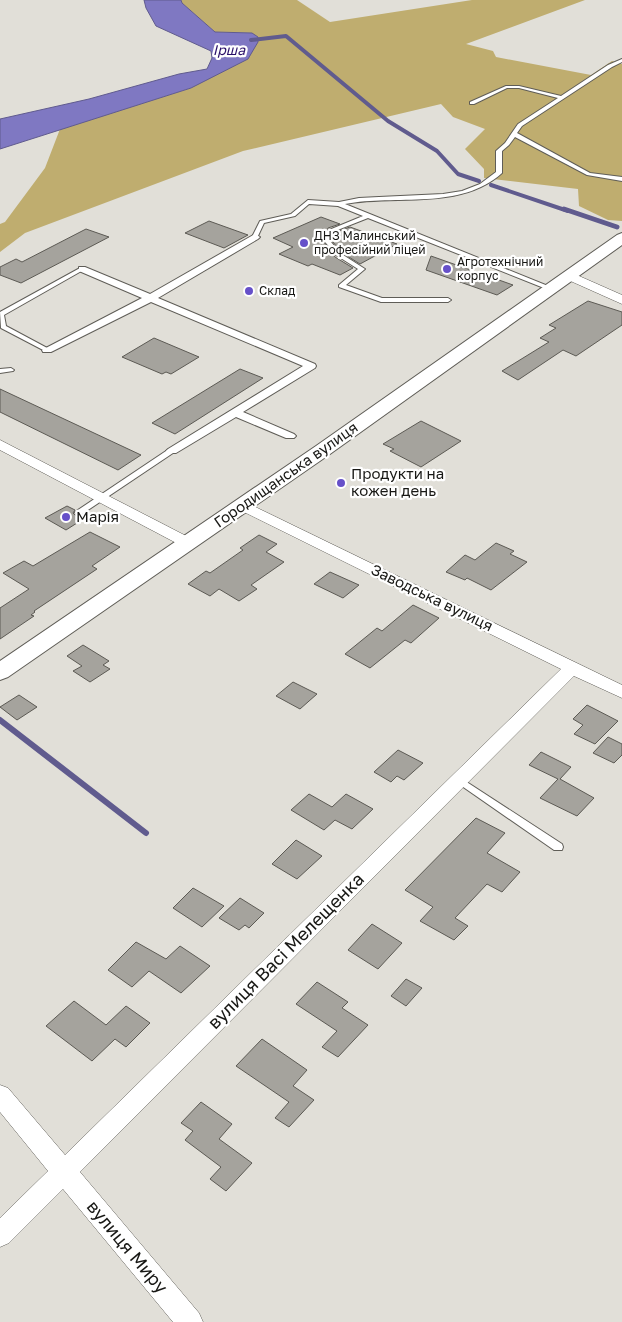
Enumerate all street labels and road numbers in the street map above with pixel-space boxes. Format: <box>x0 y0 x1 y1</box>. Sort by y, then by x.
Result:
street label: Городищанська вулиця <box>210 418 361 531</box>
street label: Заводська вулиця <box>369 560 496 634</box>
street label: вулиця Васі Мелещенка <box>203 868 368 1033</box>
street label: вулиця Миру <box>83 1195 173 1297</box>

